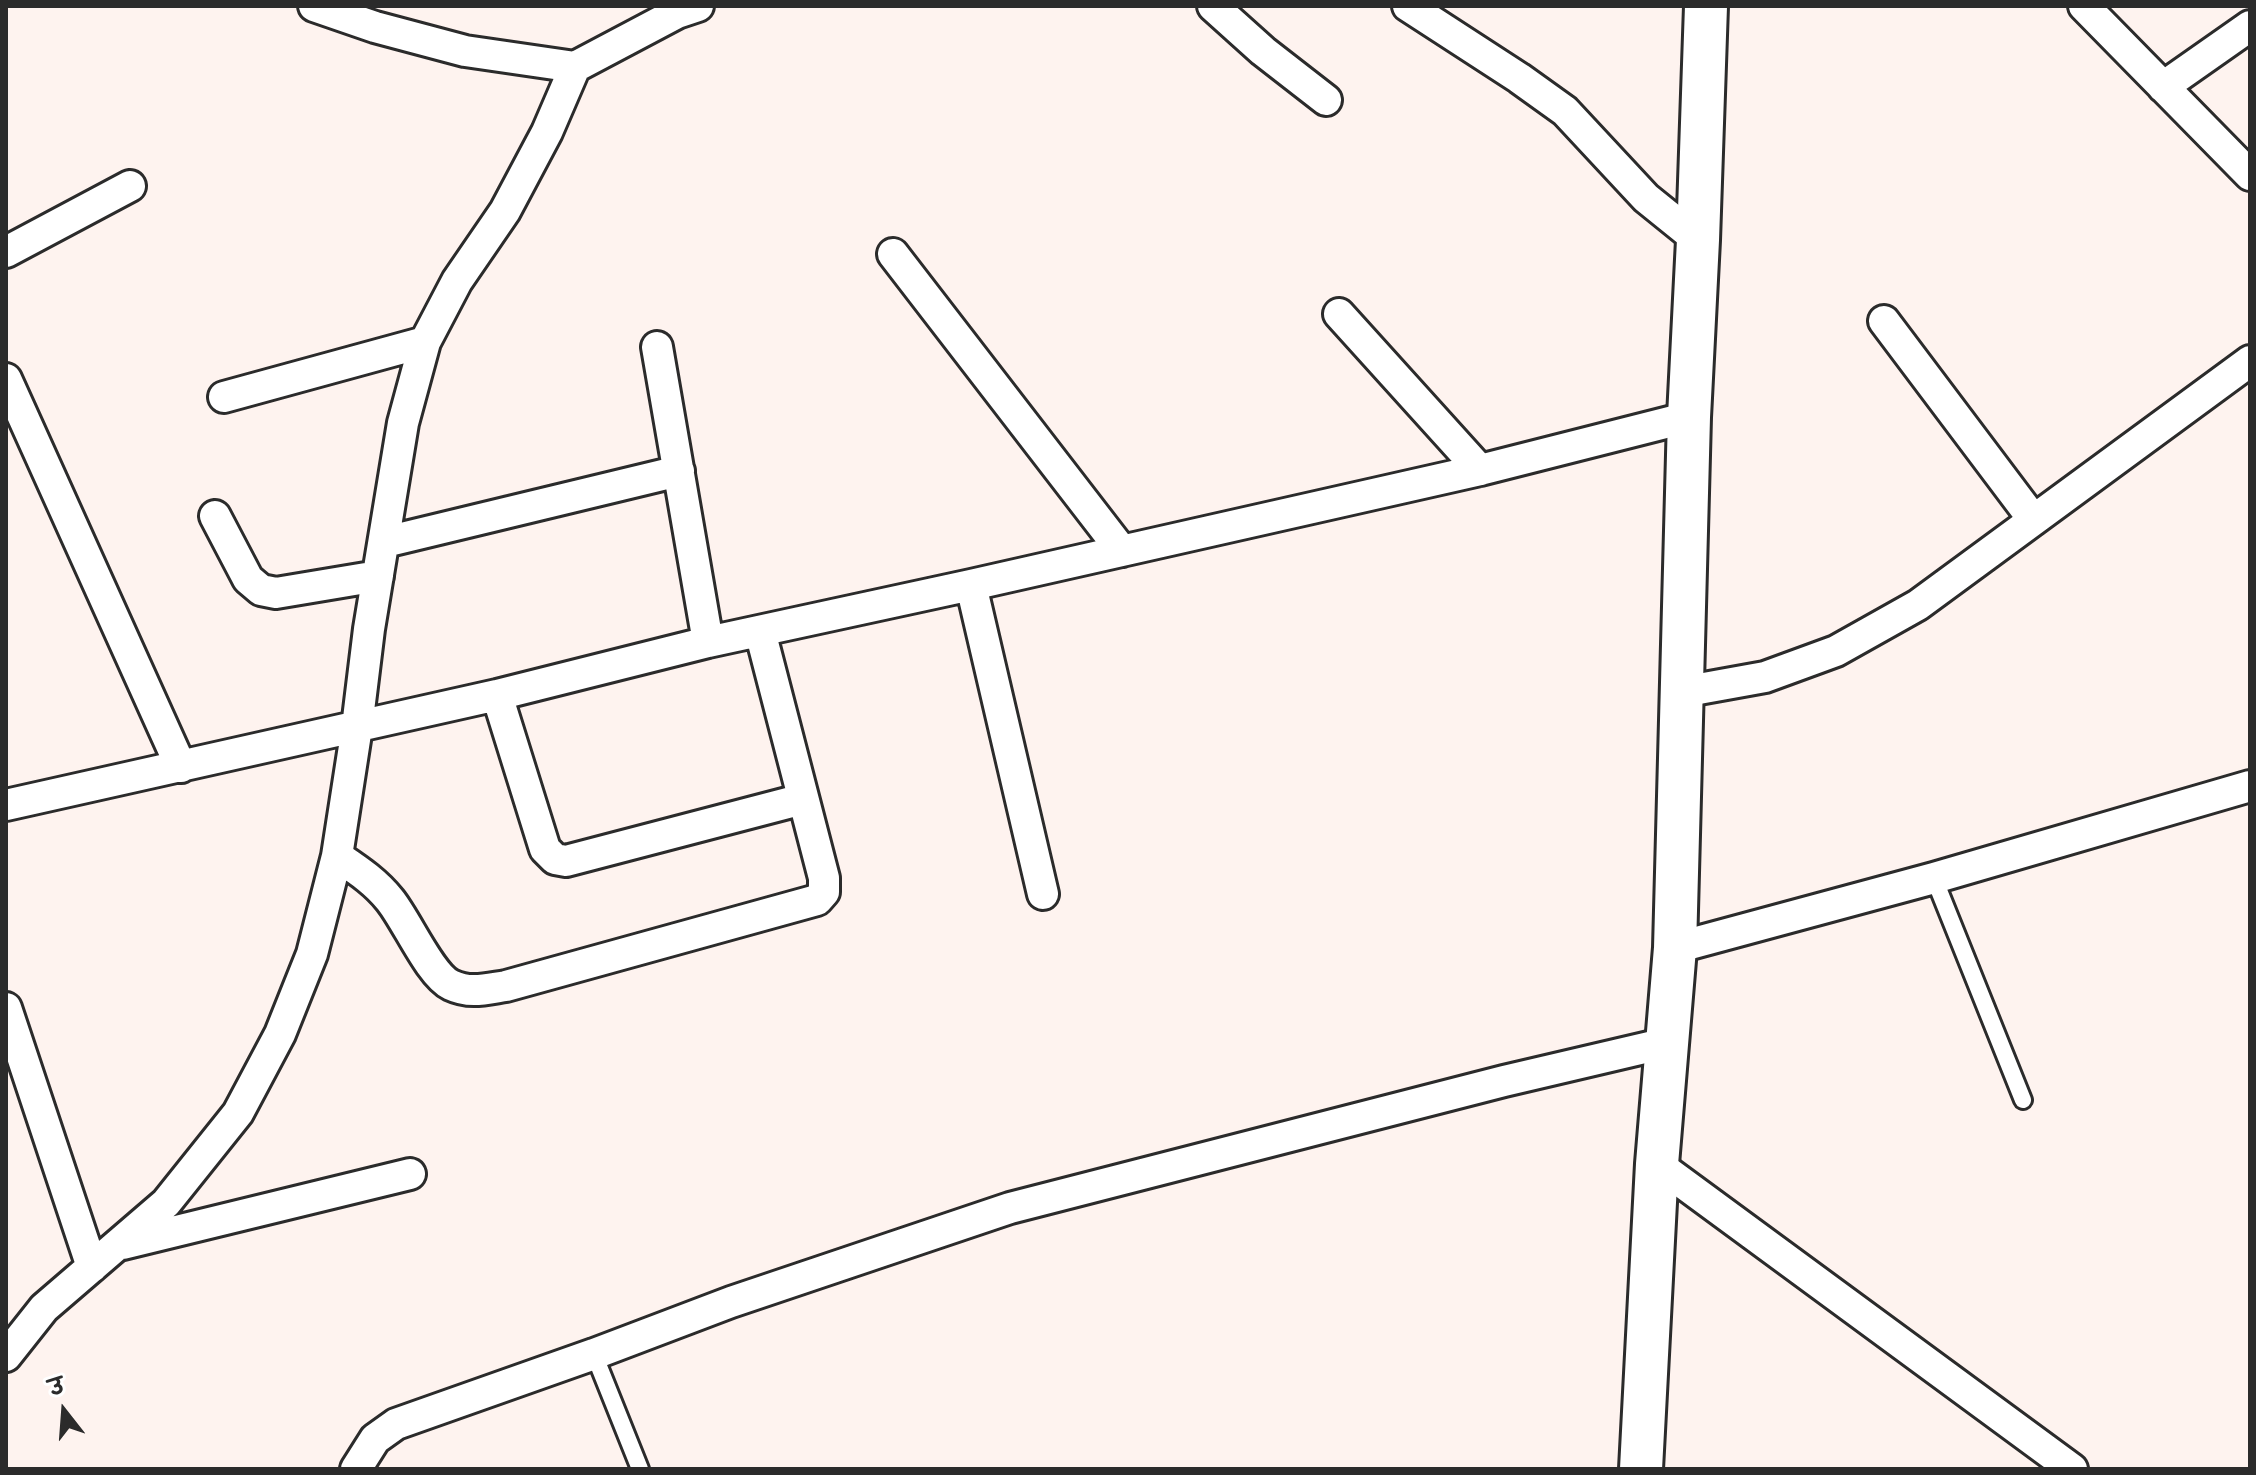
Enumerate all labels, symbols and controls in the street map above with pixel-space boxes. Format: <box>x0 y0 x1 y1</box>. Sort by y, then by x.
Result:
north arrow <box>24 1371 104 1451</box>
text: उ <box>46 1373 68 1404</box>

